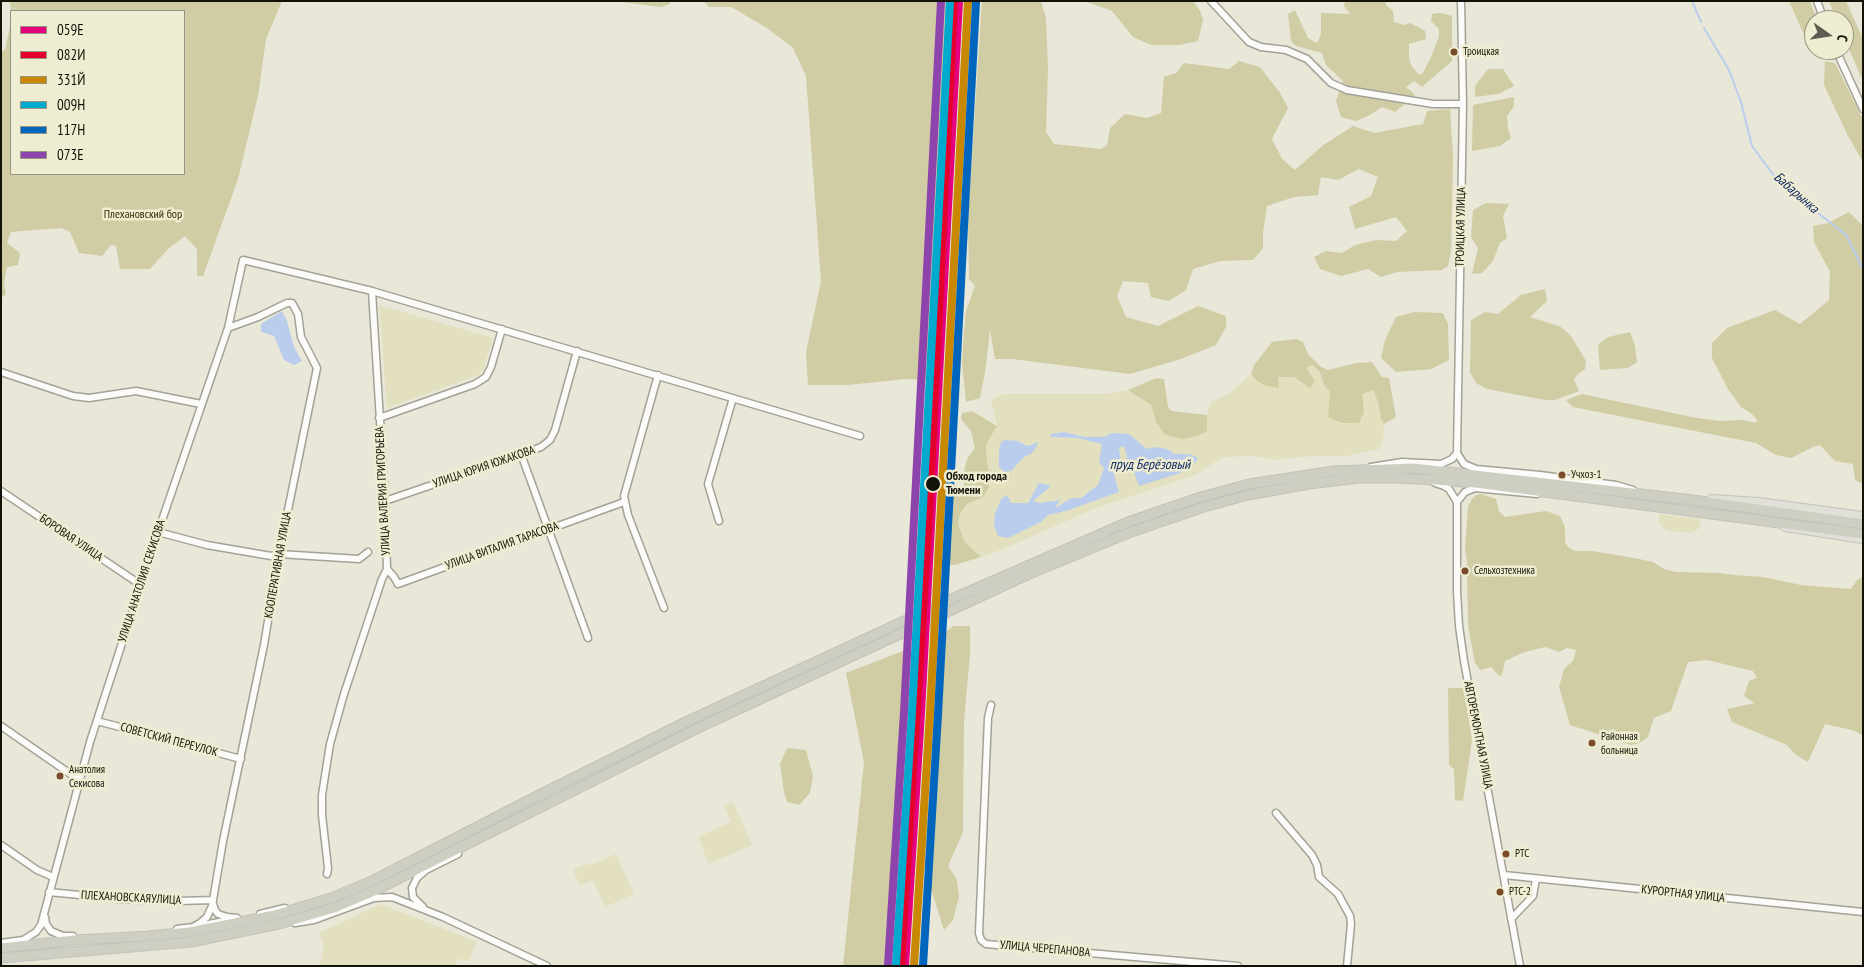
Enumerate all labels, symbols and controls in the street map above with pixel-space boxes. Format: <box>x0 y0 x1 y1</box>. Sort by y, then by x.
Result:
legend <box>10 10 185 175</box>
north arrow <box>1804 10 1854 60</box>
text: 059Е <box>57 20 84 39</box>
text: С <box>1833 33 1852 43</box>
text: 082И <box>57 45 85 64</box>
place label: Троицкая <box>1463 45 1499 59</box>
marker: Троицкая <box>1449 47 1459 57</box>
text: 331Й <box>57 70 85 89</box>
text: 009Н <box>57 95 85 114</box>
text: 117Н <box>57 120 85 139</box>
text: 073Е <box>57 145 84 164</box>
water label: Бабарынка <box>1770 169 1822 217</box>
street label: ТРОИЦКАЯ УЛИЦА <box>1453 187 1469 267</box>
park label: Плехановский бор <box>104 208 182 222</box>
street label: УЛИЦА ВАЛЕРИЯ ГРИГОРЬЕВА <box>372 426 394 556</box>
street label: УЛИЦА ЮРИЯ ЮЖАКОВА <box>431 443 537 491</box>
water label: пруд Берёзовый <box>1110 457 1190 473</box>
place label: Учхоз-1 <box>1571 468 1601 482</box>
place label: Обход города Тюмени <box>946 470 1007 498</box>
marker: Учхоз-1 <box>1557 470 1567 480</box>
marker: Обход города Тюмени <box>924 475 942 493</box>
street label: КООПЕРАТИВНАЯ УЛИЦА <box>262 511 294 619</box>
street label: БОРОВАЯ УЛИЦА <box>37 512 105 564</box>
street label: УЛИЦА АНАТОЛИЯ СЕКИСОВА <box>115 518 169 644</box>
street label: УЛИЦА ВИТАЛИЯ ТАРАСОВА <box>443 519 561 573</box>
place label: Сельхозтехника <box>1474 564 1535 578</box>
marker: Сельхозтехника <box>1460 566 1470 576</box>
street label: АВТОРЕМОНТНАЯ УЛИЦА <box>1460 680 1496 790</box>
street label: СОВЕТСКИЙ ПЕРЕУЛОК <box>119 720 219 760</box>
place label: Районная больница <box>1601 730 1638 756</box>
marker: Районная больница <box>1587 738 1597 748</box>
place label: Анатолия Секисова <box>69 763 105 789</box>
marker: Анатолия Секисова <box>55 771 65 781</box>
place label: РТС <box>1515 847 1529 861</box>
marker: РТС <box>1501 849 1511 859</box>
street label: КУРОРТНАЯ УЛИЦА <box>1640 882 1726 906</box>
place label: РТС-2 <box>1509 885 1531 899</box>
marker: РТС-2 <box>1495 887 1505 897</box>
street label: ПЛЕХАНОВСКАЯУЛИЦА <box>80 888 182 908</box>
street label: УЛИЦА ЧЕРЕПАНОВА <box>999 938 1091 960</box>

